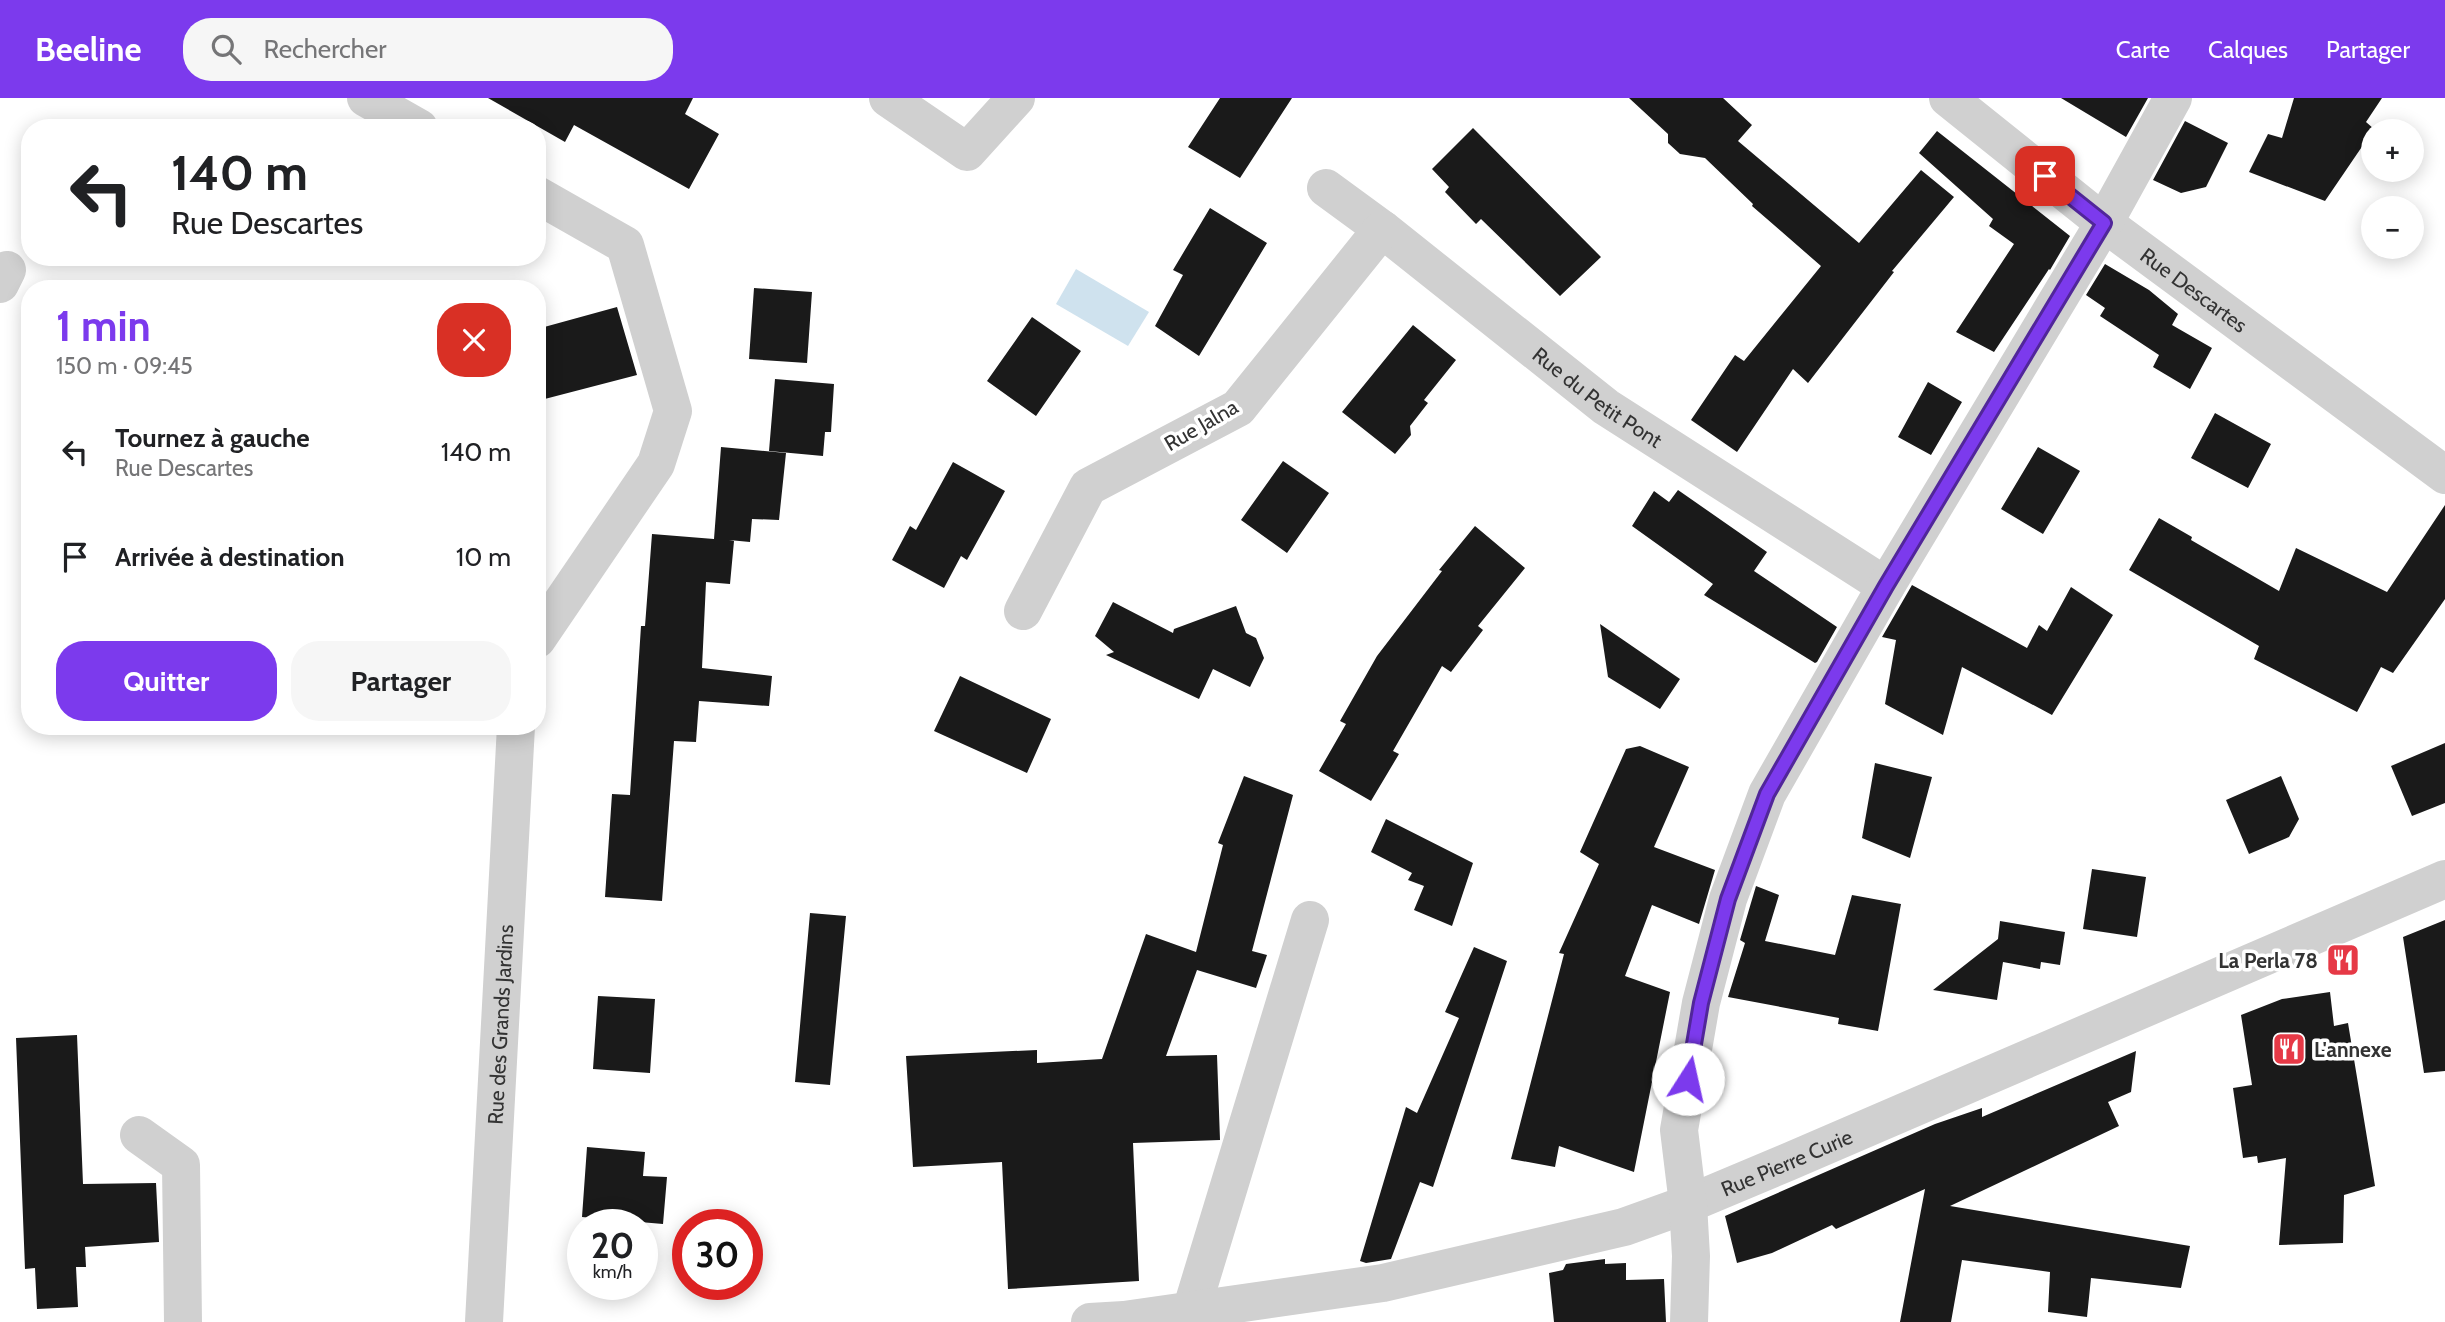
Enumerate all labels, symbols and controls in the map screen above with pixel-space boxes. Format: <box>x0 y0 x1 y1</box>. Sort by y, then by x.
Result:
search box <box>183 18 673 81</box>
text: Beeline <box>35 29 141 69</box>
icon: search <box>207 30 245 68</box>
text: Rechercher <box>263 33 386 65</box>
text: Carte <box>2116 35 2170 64</box>
text: Calques <box>2208 35 2288 64</box>
text: Partager <box>2326 35 2410 64</box>
map controls <box>2361 119 2424 259</box>
button: + <box>2361 119 2424 182</box>
text: 140 m <box>171 143 308 202</box>
pin <box>2015 146 2075 206</box>
icon: left <box>56 147 147 238</box>
icon: arrive <box>2026 157 2064 195</box>
button: − <box>2361 196 2424 259</box>
text: Rue Descartes <box>171 203 363 242</box>
street label: Rue Descartes <box>2136 242 2253 337</box>
text: 1 min <box>56 300 151 352</box>
button: close <box>437 303 511 377</box>
street label: Rue du Petit Pont <box>1528 341 1667 452</box>
text: 150 m · 09:45 <box>56 352 193 380</box>
street label: Rue Jalna <box>1160 394 1242 456</box>
text: Tournez à gauche <box>115 422 310 454</box>
icon: left <box>56 433 94 471</box>
text: 140 m <box>441 436 511 468</box>
text: Rue Descartes <box>115 454 253 482</box>
icon: arrive <box>56 538 94 576</box>
text: Arrivée à destination <box>115 541 345 573</box>
text: 10 m <box>456 541 511 573</box>
button: Quitter <box>56 641 277 721</box>
button: Partager <box>291 641 511 721</box>
street label: Rue des Grands Jardins <box>482 923 518 1125</box>
restaurant icon: La Perla 78 <box>2324 941 2362 979</box>
place label: La Perla 78 <box>2218 948 2318 973</box>
restaurant icon: L'annexe <box>2270 1030 2308 1068</box>
place label: L'annexe <box>2314 1037 2392 1062</box>
position arrow <box>1651 1042 1725 1116</box>
street label: Rue Pierre Curie <box>1717 1123 1856 1201</box>
speed limit sign: 30 <box>672 1209 763 1300</box>
text: 20 <box>591 1224 634 1267</box>
text: km/h <box>593 1261 632 1283</box>

